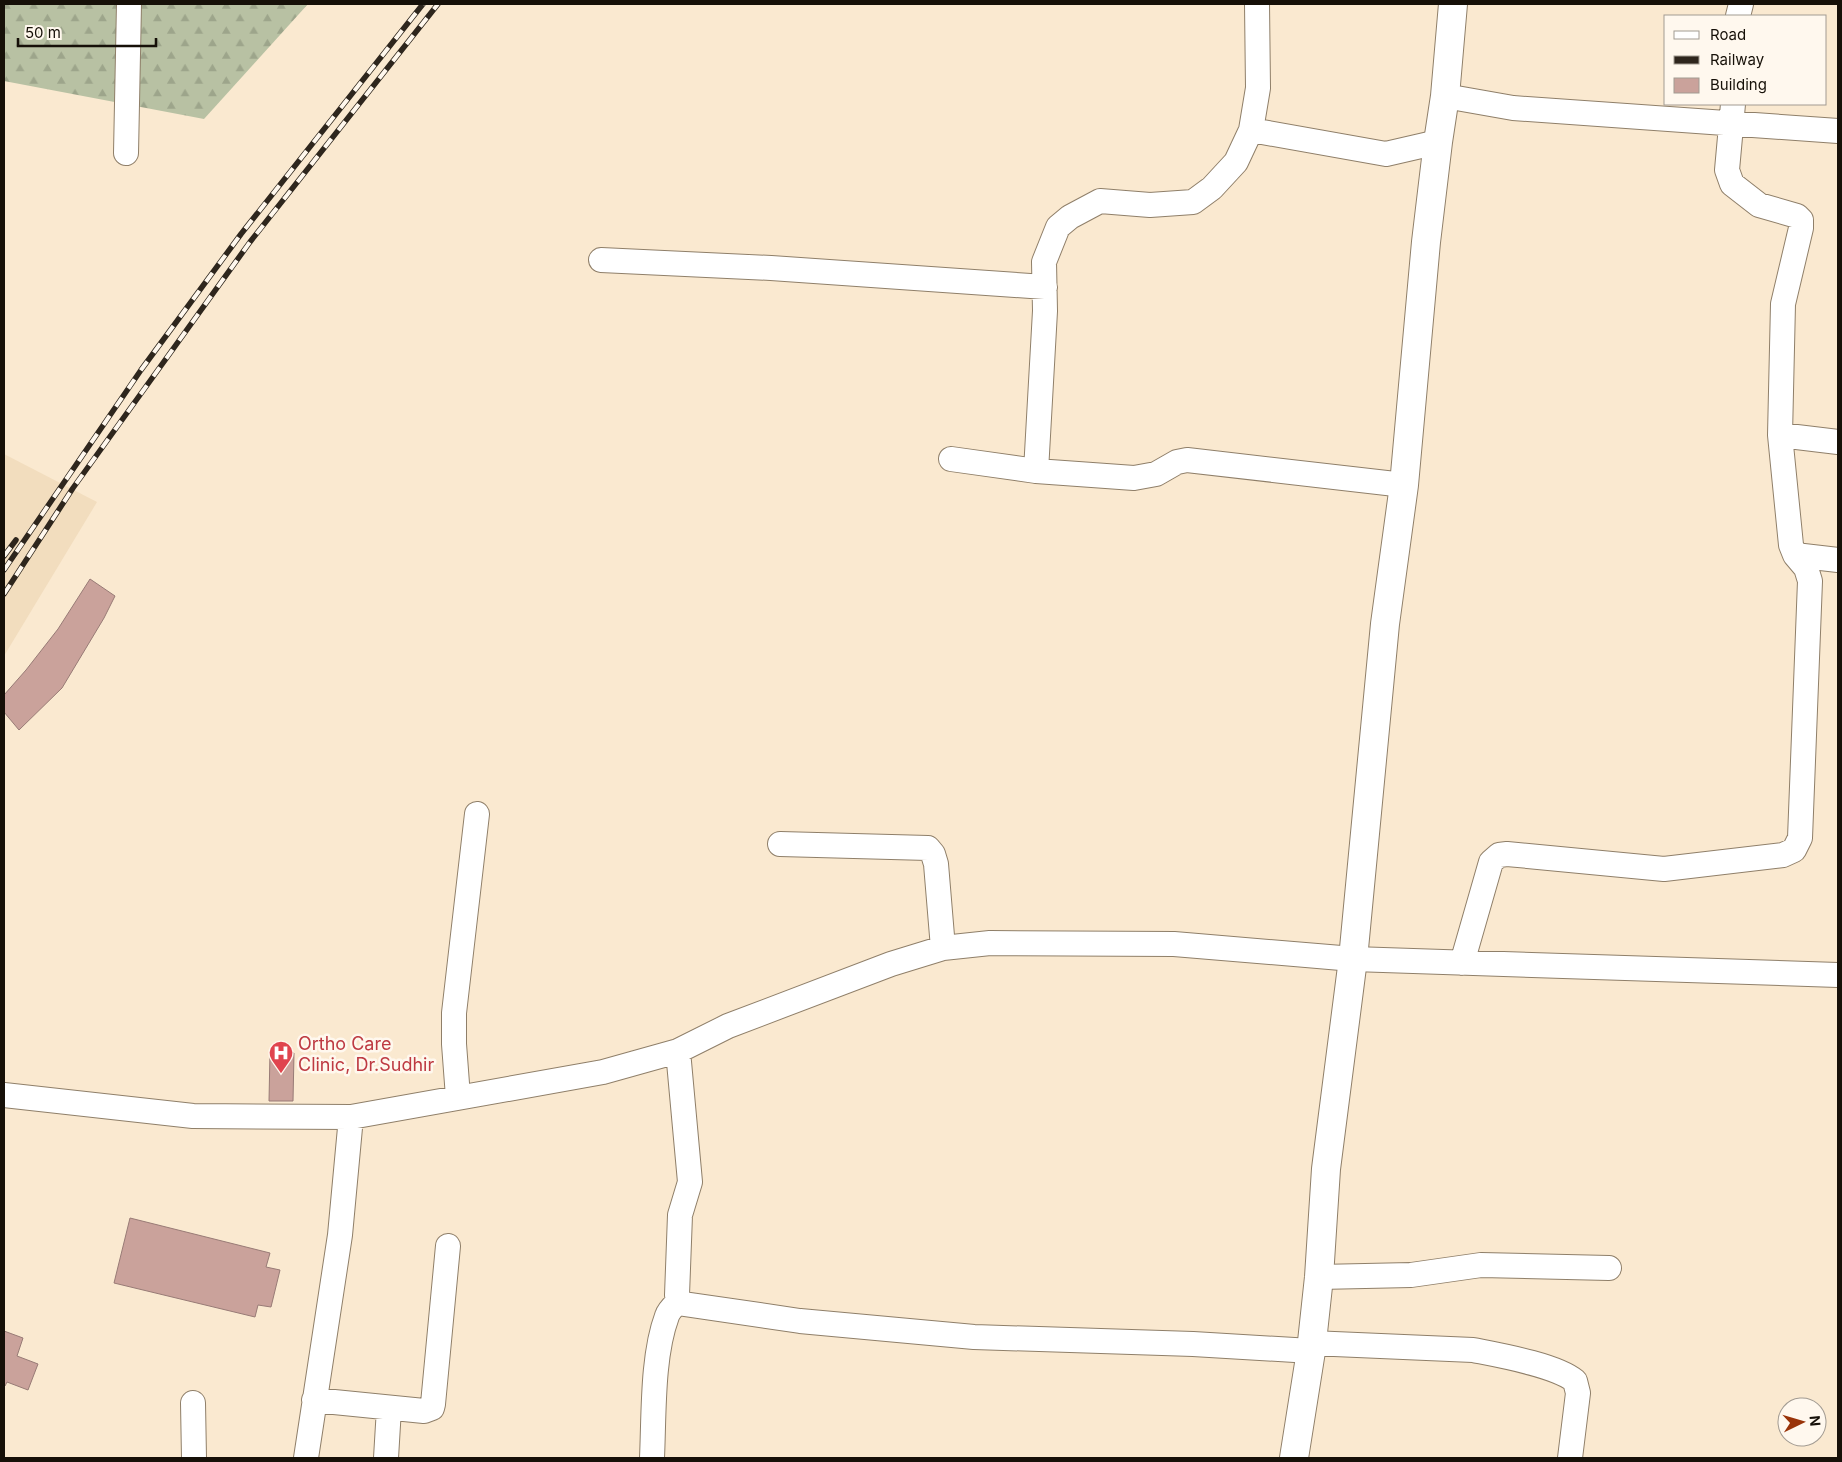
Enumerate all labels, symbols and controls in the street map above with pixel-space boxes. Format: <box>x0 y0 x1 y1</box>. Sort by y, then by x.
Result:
scale bar <box>18 15 155 47</box>
legend <box>1664 15 1827 105</box>
text: 50 m <box>25 23 61 42</box>
text: Road <box>1710 25 1746 44</box>
text: Railway <box>1710 50 1765 69</box>
text: Building <box>1710 75 1767 94</box>
place label: Ortho Care Clinic, Dr.Sudhir <box>298 1033 434 1075</box>
hospital icon: Ortho Care Clinic, Dr.Sudhir <box>268 1040 294 1074</box>
north arrow <box>1777 1397 1827 1447</box>
text: N <box>1807 1415 1824 1427</box>

